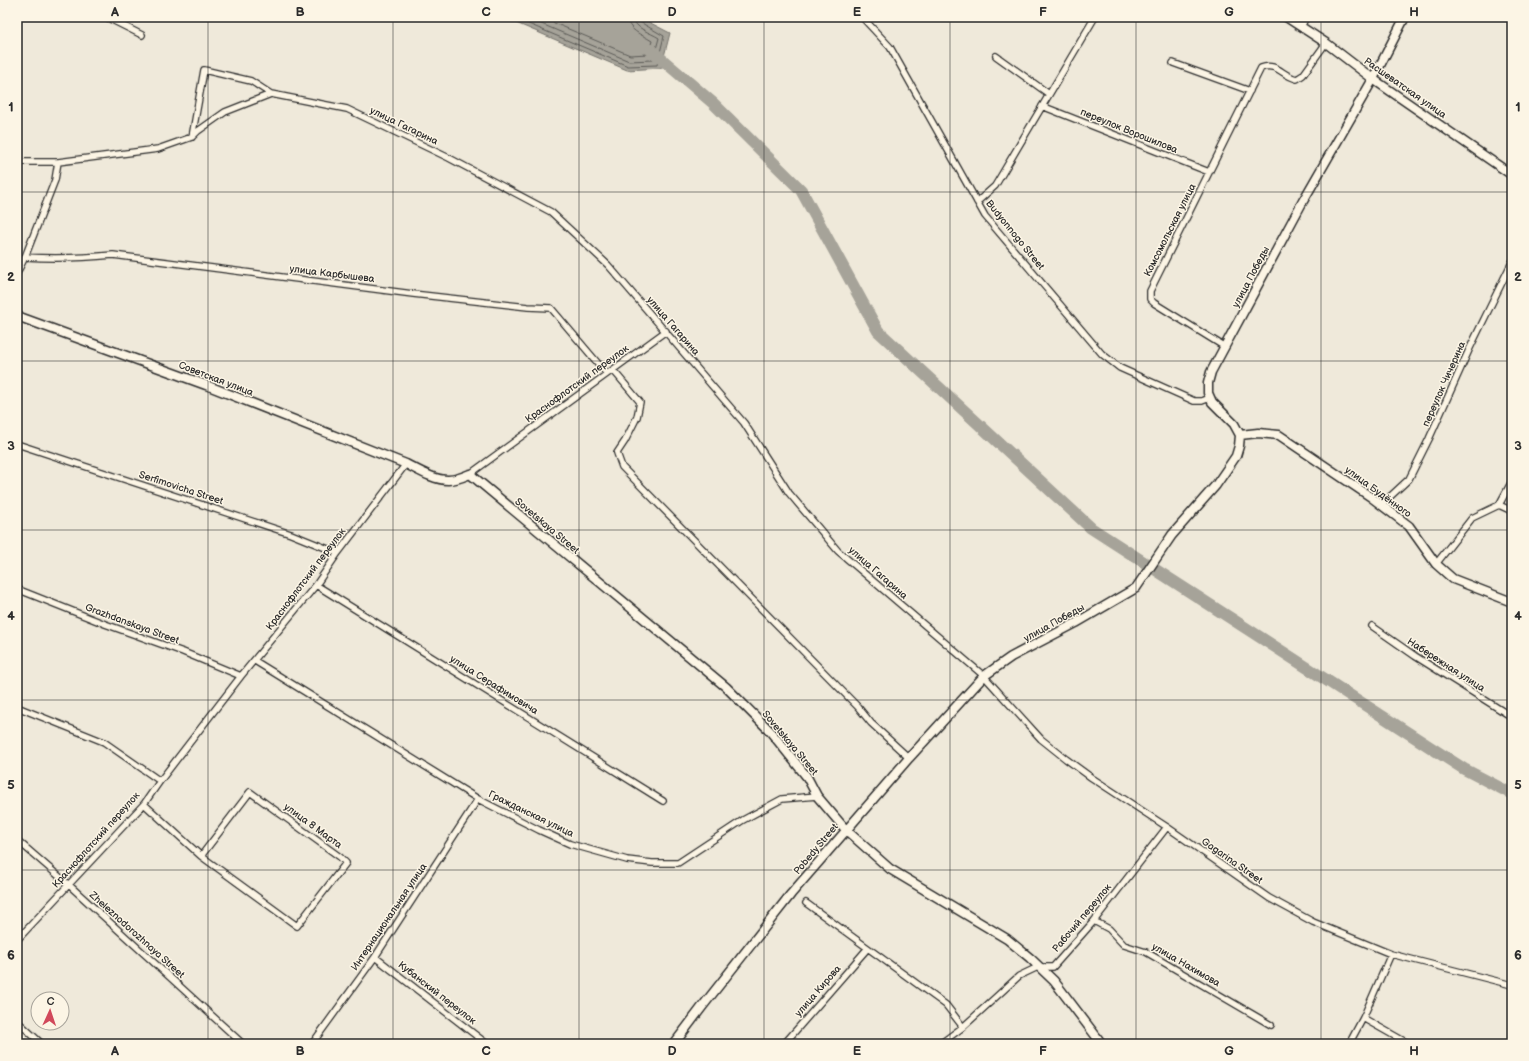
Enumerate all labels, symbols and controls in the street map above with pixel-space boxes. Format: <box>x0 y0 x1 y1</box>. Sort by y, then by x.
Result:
text: A <box>110 4 119 20</box>
text: B <box>295 4 305 20</box>
text: C <box>481 4 491 20</box>
text: D <box>667 4 677 20</box>
text: E <box>853 4 862 20</box>
text: F <box>1039 4 1047 20</box>
text: G <box>1224 4 1234 20</box>
text: H <box>1409 4 1419 20</box>
street label: Расшеватская улица <box>1361 55 1449 121</box>
text: 1 <box>8 99 14 115</box>
text: 1 <box>1515 99 1521 115</box>
street label: улица Гагарина <box>368 104 440 148</box>
street label: переулок Ворошилова <box>1079 106 1179 156</box>
street label: Комсомольская улица <box>1141 181 1199 278</box>
street label: Budyonnogo Street <box>983 198 1047 272</box>
street label: улица Победы <box>1230 244 1272 310</box>
street label: улица Карбышева <box>289 263 375 285</box>
text: 2 <box>7 269 15 285</box>
text: 2 <box>1514 269 1522 285</box>
street label: улица Гагарина <box>644 294 702 358</box>
street label: переулок Чичерина <box>1420 340 1468 428</box>
street label: Краснофлотский переулок <box>523 342 632 426</box>
street label: Советская улица <box>177 359 255 399</box>
text: 3 <box>7 438 15 454</box>
text: 3 <box>1514 438 1522 454</box>
street label: улица Будённого <box>1343 464 1413 520</box>
street label: Serfimovicha Street <box>137 469 225 507</box>
street label: Sovetskaya Street <box>512 496 582 556</box>
street label: Краснофлотский переулок <box>264 525 349 632</box>
street label: улица Гагарина <box>846 544 910 602</box>
street label: Grazhdanskaya Street <box>83 601 181 647</box>
street label: улица Победы <box>1022 601 1086 645</box>
text: 4 <box>7 608 15 624</box>
text: 4 <box>1514 608 1522 624</box>
street label: Набережная улица <box>1405 635 1487 695</box>
street label: улица Серафимовича <box>448 653 540 717</box>
street label: Sovetskaya Street <box>760 708 820 778</box>
text: 5 <box>7 777 15 793</box>
text: 5 <box>1514 777 1522 793</box>
street label: Гражданская улица <box>486 788 576 840</box>
street label: Краснофлотский переулок <box>50 789 143 890</box>
street label: улица 8 Марта <box>282 801 344 851</box>
street label: Pobedy Street <box>791 821 841 877</box>
street label: Gagarina Street <box>1199 835 1265 887</box>
street label: Интернациональная улица <box>349 861 429 973</box>
street label: Рабочий переулок <box>1050 881 1115 955</box>
street label: Zheleznodorozhnaya Street <box>86 888 187 981</box>
street label: улица Нахимова <box>1150 941 1222 989</box>
text: 6 <box>7 947 15 963</box>
text: 6 <box>1514 947 1522 963</box>
street label: Кубанский переулок <box>396 959 479 1028</box>
street label: улица Кирова <box>792 963 844 1019</box>
north arrow <box>30 991 70 1031</box>
text: С <box>46 995 55 1008</box>
text: A <box>110 1043 119 1059</box>
text: B <box>295 1043 305 1059</box>
text: C <box>481 1043 491 1059</box>
text: D <box>667 1043 677 1059</box>
text: E <box>853 1043 862 1059</box>
text: F <box>1039 1043 1047 1059</box>
text: G <box>1224 1043 1234 1059</box>
text: H <box>1409 1043 1419 1059</box>

